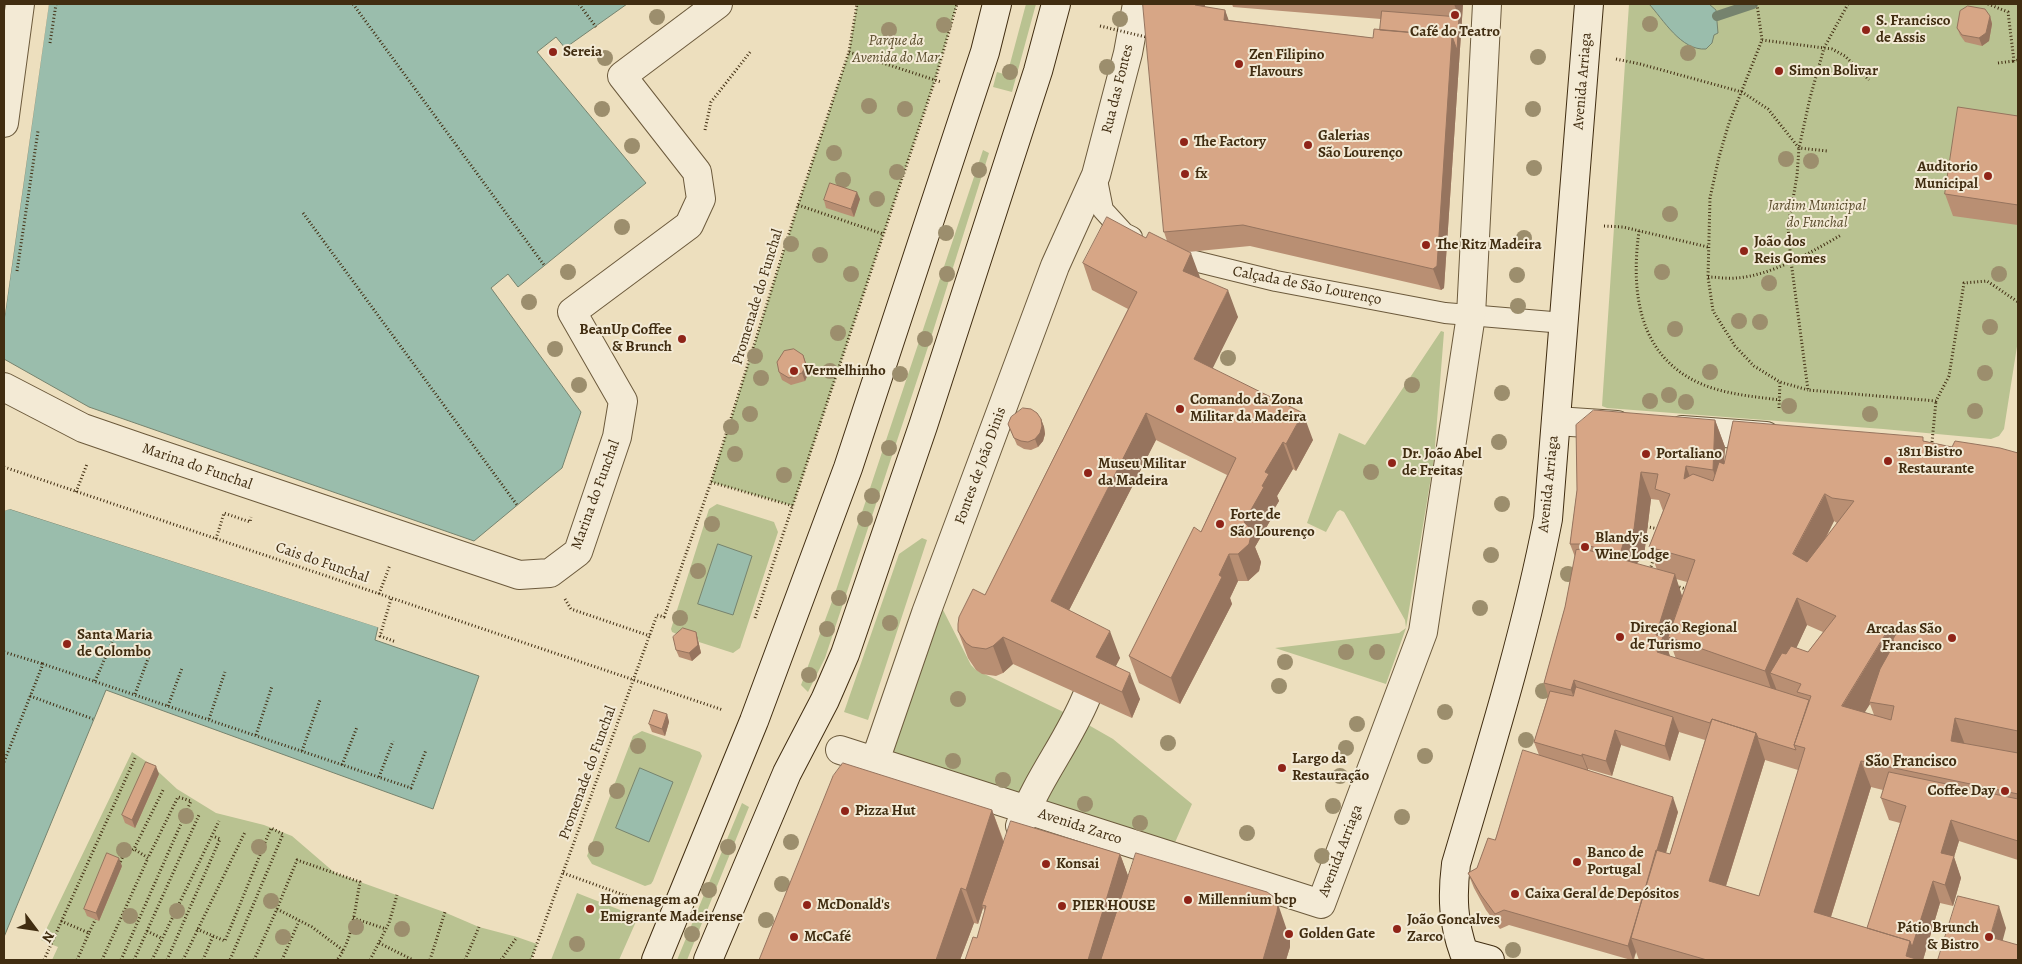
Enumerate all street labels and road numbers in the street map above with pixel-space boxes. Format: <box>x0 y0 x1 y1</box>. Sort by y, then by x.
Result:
street label: Avenida Arriaga <box>1570 32 1596 130</box>
street label: Rua das Fontes <box>1098 43 1138 135</box>
street label: Promenade do Funchal <box>729 227 787 367</box>
street label: Calçada de São Lourenço <box>1231 263 1383 309</box>
street label: Fontes de João Dinis <box>951 405 1011 527</box>
street label: Avenida Arriaga <box>1535 435 1563 533</box>
street label: Marina do Funchal <box>568 438 624 552</box>
street label: Marina do Funchal <box>140 440 254 494</box>
street label: Cais do Funchal <box>273 539 371 587</box>
street label: Promenade do Funchal <box>555 704 621 842</box>
street label: Avenida Arriaga <box>1315 802 1367 900</box>
street label: Avenida Zarco <box>1036 805 1124 849</box>

